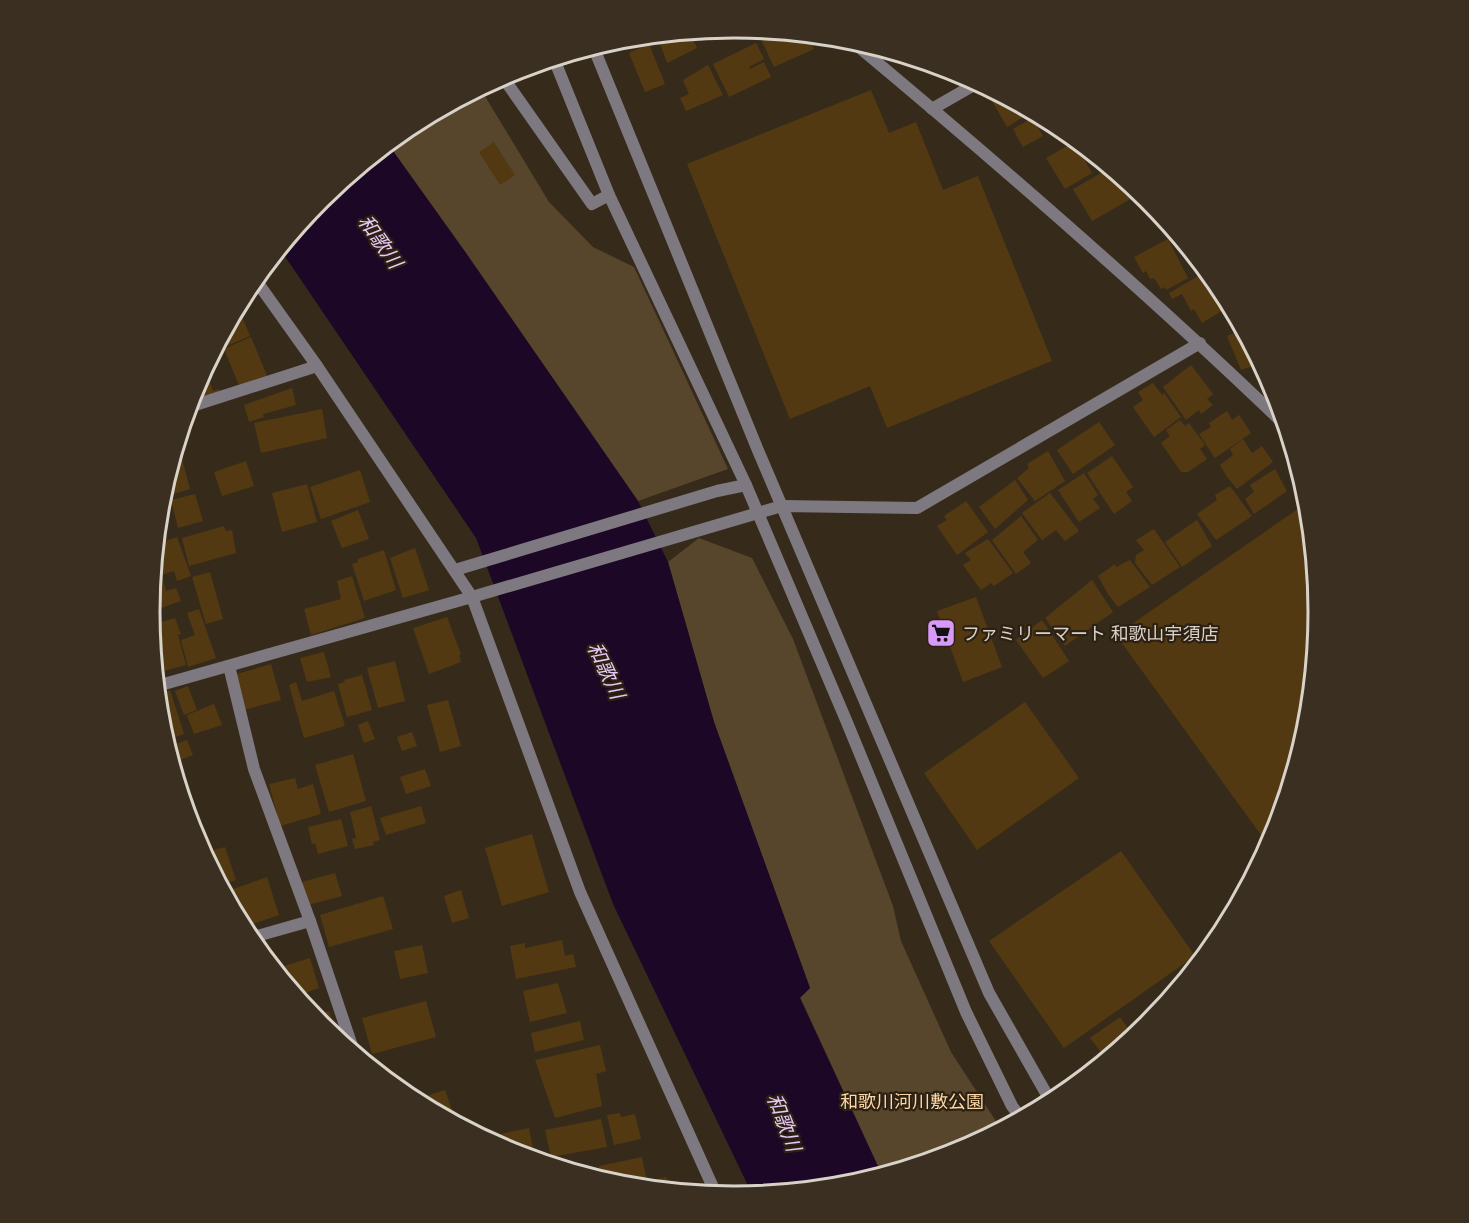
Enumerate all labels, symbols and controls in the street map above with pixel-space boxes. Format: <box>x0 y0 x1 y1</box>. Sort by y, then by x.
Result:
water label: 和歌川 <box>354 210 409 274</box>
supermarket icon: ファミリーマート 和歌山宇須店 <box>925 617 957 649</box>
place label: ファミリーマート 和歌山宇須店 <box>962 622 1219 644</box>
water label: 和歌川 <box>583 638 631 704</box>
water label: 和歌川 <box>763 1090 808 1156</box>
park label: 和歌川河川敷公園 <box>840 1090 984 1112</box>

